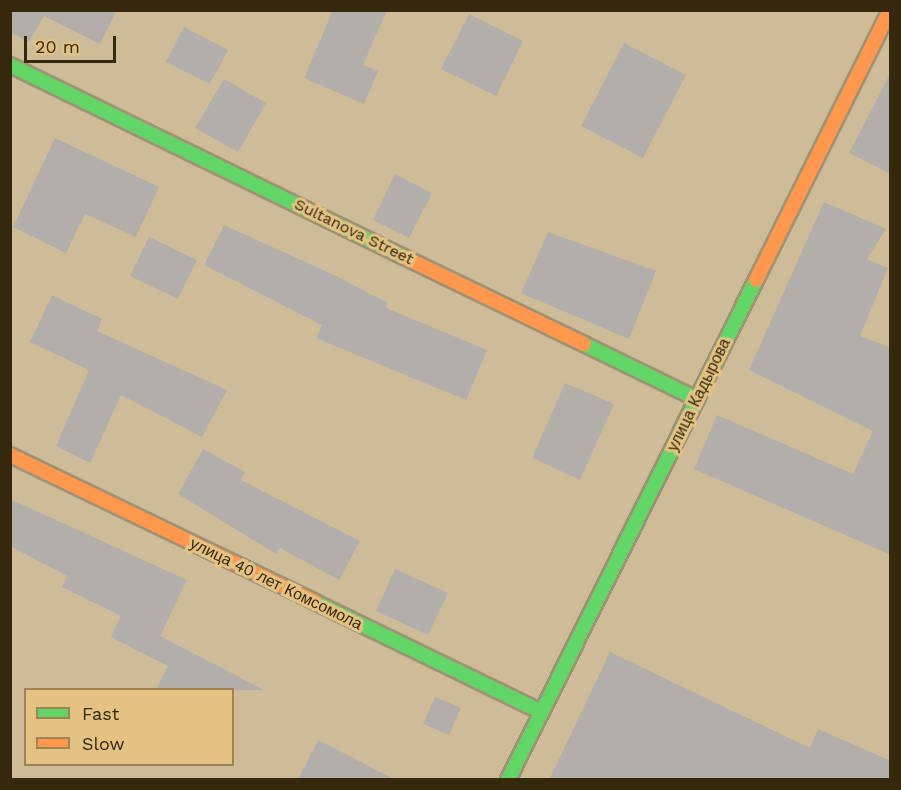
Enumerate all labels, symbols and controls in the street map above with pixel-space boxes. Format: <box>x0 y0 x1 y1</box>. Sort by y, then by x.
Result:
scale bar <box>27 24 118 62</box>
text: 20 m <box>35 36 80 57</box>
street label: Sultanova Street <box>291 195 417 269</box>
street label: улица Кадырова <box>663 335 735 455</box>
street label: улица 40 лет Комсомола <box>187 534 365 634</box>
legend <box>24 688 234 766</box>
text: Fast <box>82 703 119 724</box>
text: Slow <box>82 733 125 754</box>

